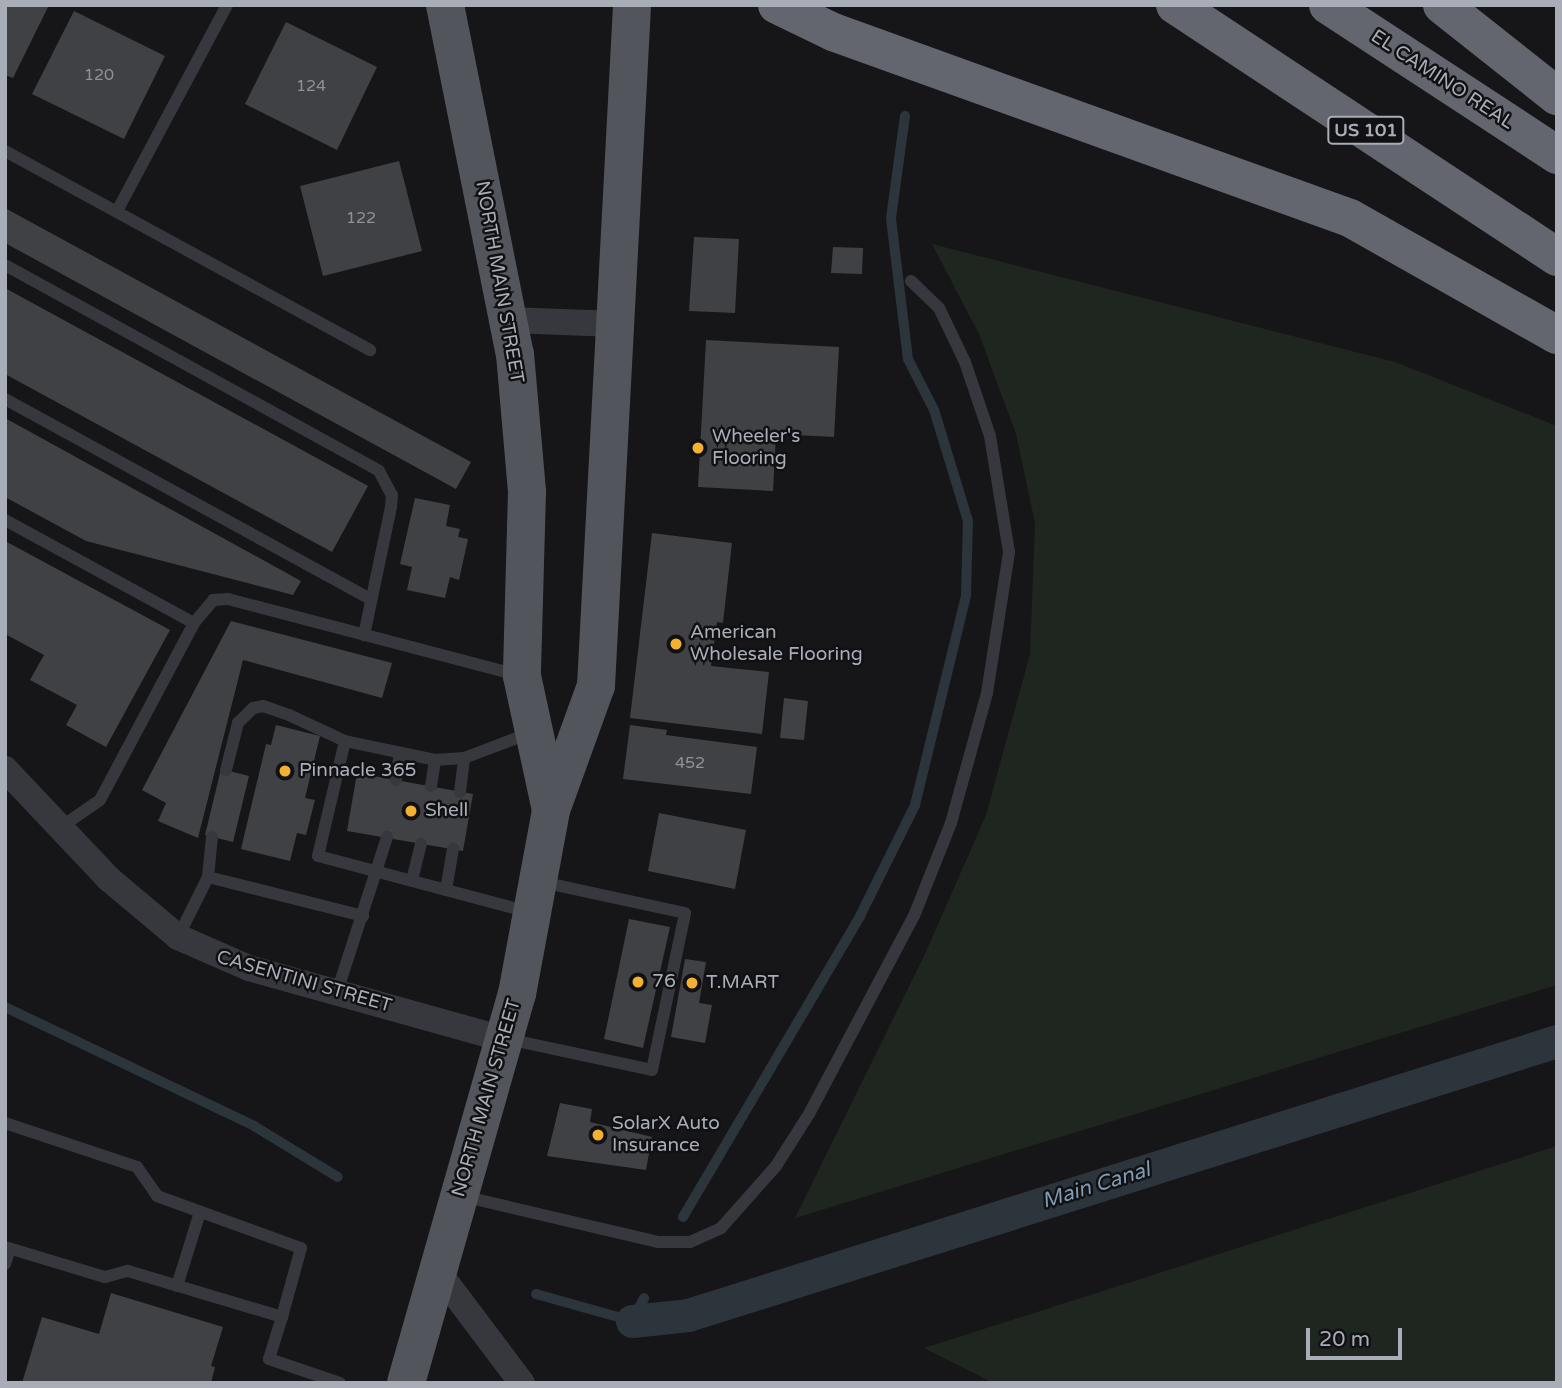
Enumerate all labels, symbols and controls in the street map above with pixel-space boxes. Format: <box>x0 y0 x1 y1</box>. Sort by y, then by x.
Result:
street label: EL CAMINO REAL <box>1366 25 1518 135</box>
house number: 120 <box>84 65 114 85</box>
house number: 124 <box>296 76 326 96</box>
road number: US 101 <box>1326 116 1406 145</box>
street label: NORTH MAIN STREET <box>470 179 528 385</box>
house number: 122 <box>346 208 376 228</box>
place label: Wheeler's Flooring <box>712 426 800 470</box>
marker: Wheeler's Flooring <box>690 440 706 456</box>
place label: American Wholesale Flooring <box>690 622 863 666</box>
marker: American Wholesale Flooring <box>668 636 684 652</box>
house number: 452 <box>675 753 705 773</box>
place label: Pinnacle 365 <box>299 760 417 782</box>
marker: Pinnacle 365 <box>277 763 293 779</box>
place label: Shell <box>425 800 468 822</box>
marker: Shell <box>403 803 419 819</box>
street label: CASENTINI STREET <box>214 946 394 1018</box>
place label: 76 <box>652 971 676 993</box>
place label: T.MART <box>706 972 779 994</box>
marker: 76 <box>630 974 646 990</box>
marker: T.MART <box>684 975 700 991</box>
street label: NORTH MAIN STREET <box>448 996 526 1200</box>
place label: SolarX Auto Insurance <box>612 1113 720 1157</box>
marker: SolarX Auto Insurance <box>590 1127 606 1143</box>
water label: Main Canal <box>1039 1158 1153 1214</box>
scale bar <box>1310 1314 1406 1358</box>
text: 20 m <box>1319 1327 1370 1352</box>

